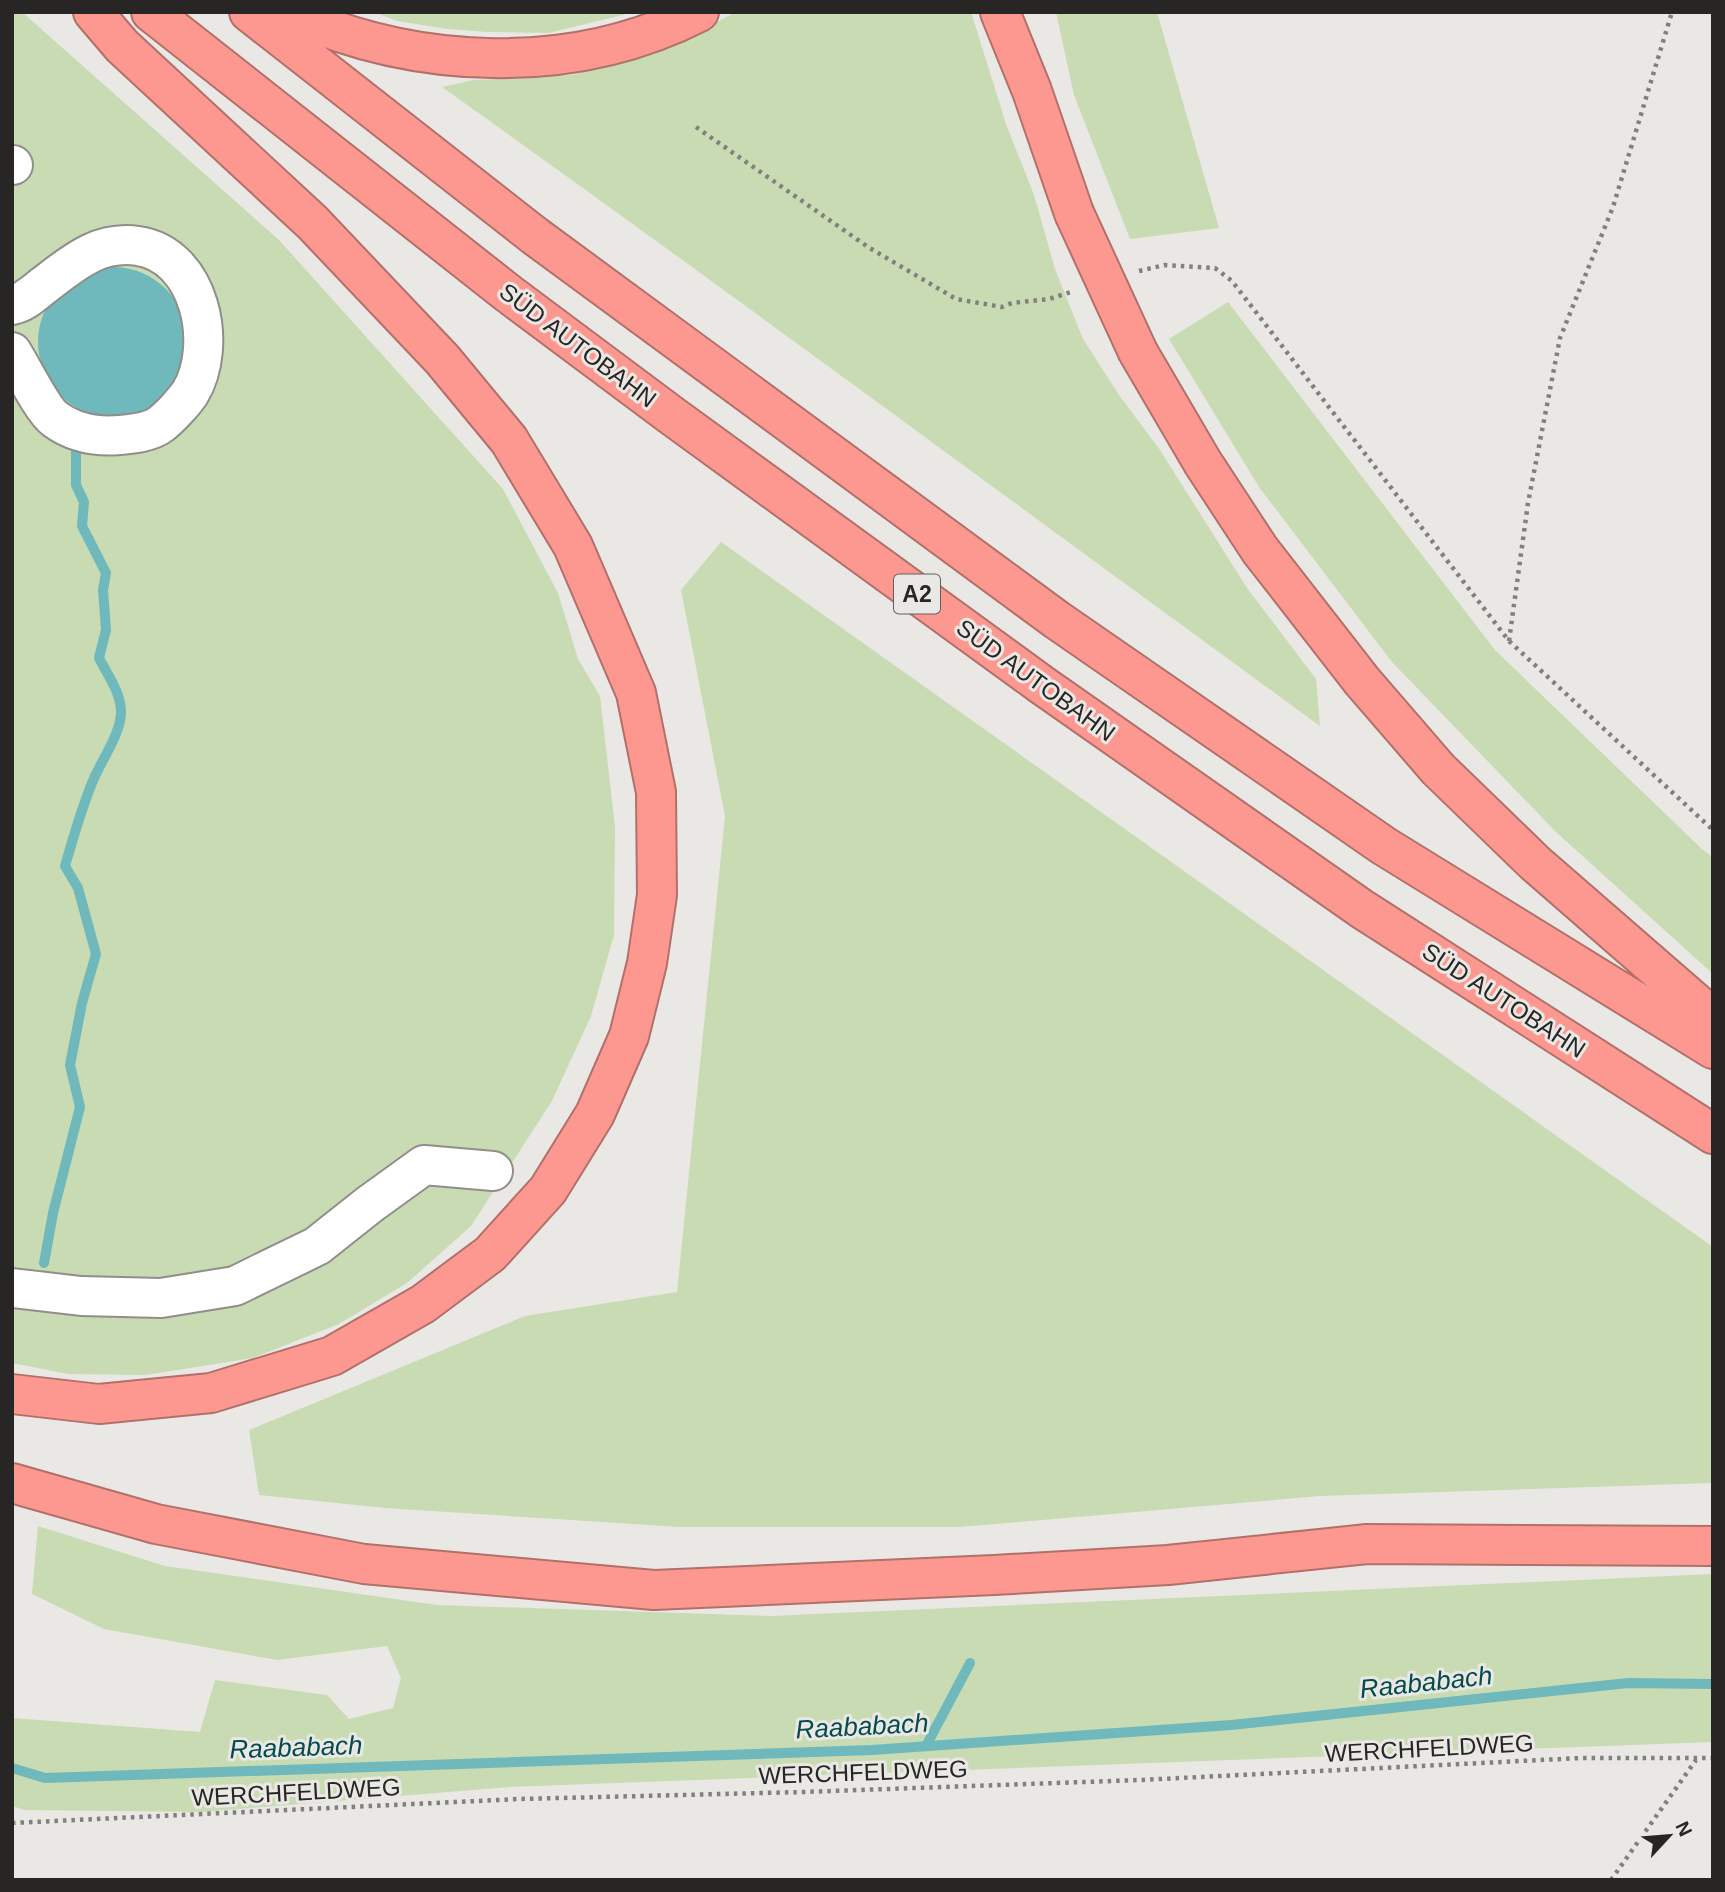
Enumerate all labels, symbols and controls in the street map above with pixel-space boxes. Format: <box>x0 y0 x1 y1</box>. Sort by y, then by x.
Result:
street label: SÜD AUTOBAHN <box>494 277 662 413</box>
road number: A2 <box>894 574 940 614</box>
street label: SÜD AUTOBAHN <box>952 614 1120 746</box>
street label: SÜD AUTOBAHN <box>1417 937 1591 1063</box>
water label: Raababach <box>1358 1660 1494 1704</box>
water label: Raababach <box>795 1708 929 1744</box>
street label: WERCHFELDWEG <box>1324 1729 1534 1767</box>
water label: Raababach <box>229 1730 363 1764</box>
street label: WERCHFELDWEG <box>758 1755 968 1789</box>
street label: WERCHFELDWEG <box>191 1773 401 1811</box>
north arrow <box>1634 1801 1704 1871</box>
text: N <box>1671 1818 1696 1840</box>

